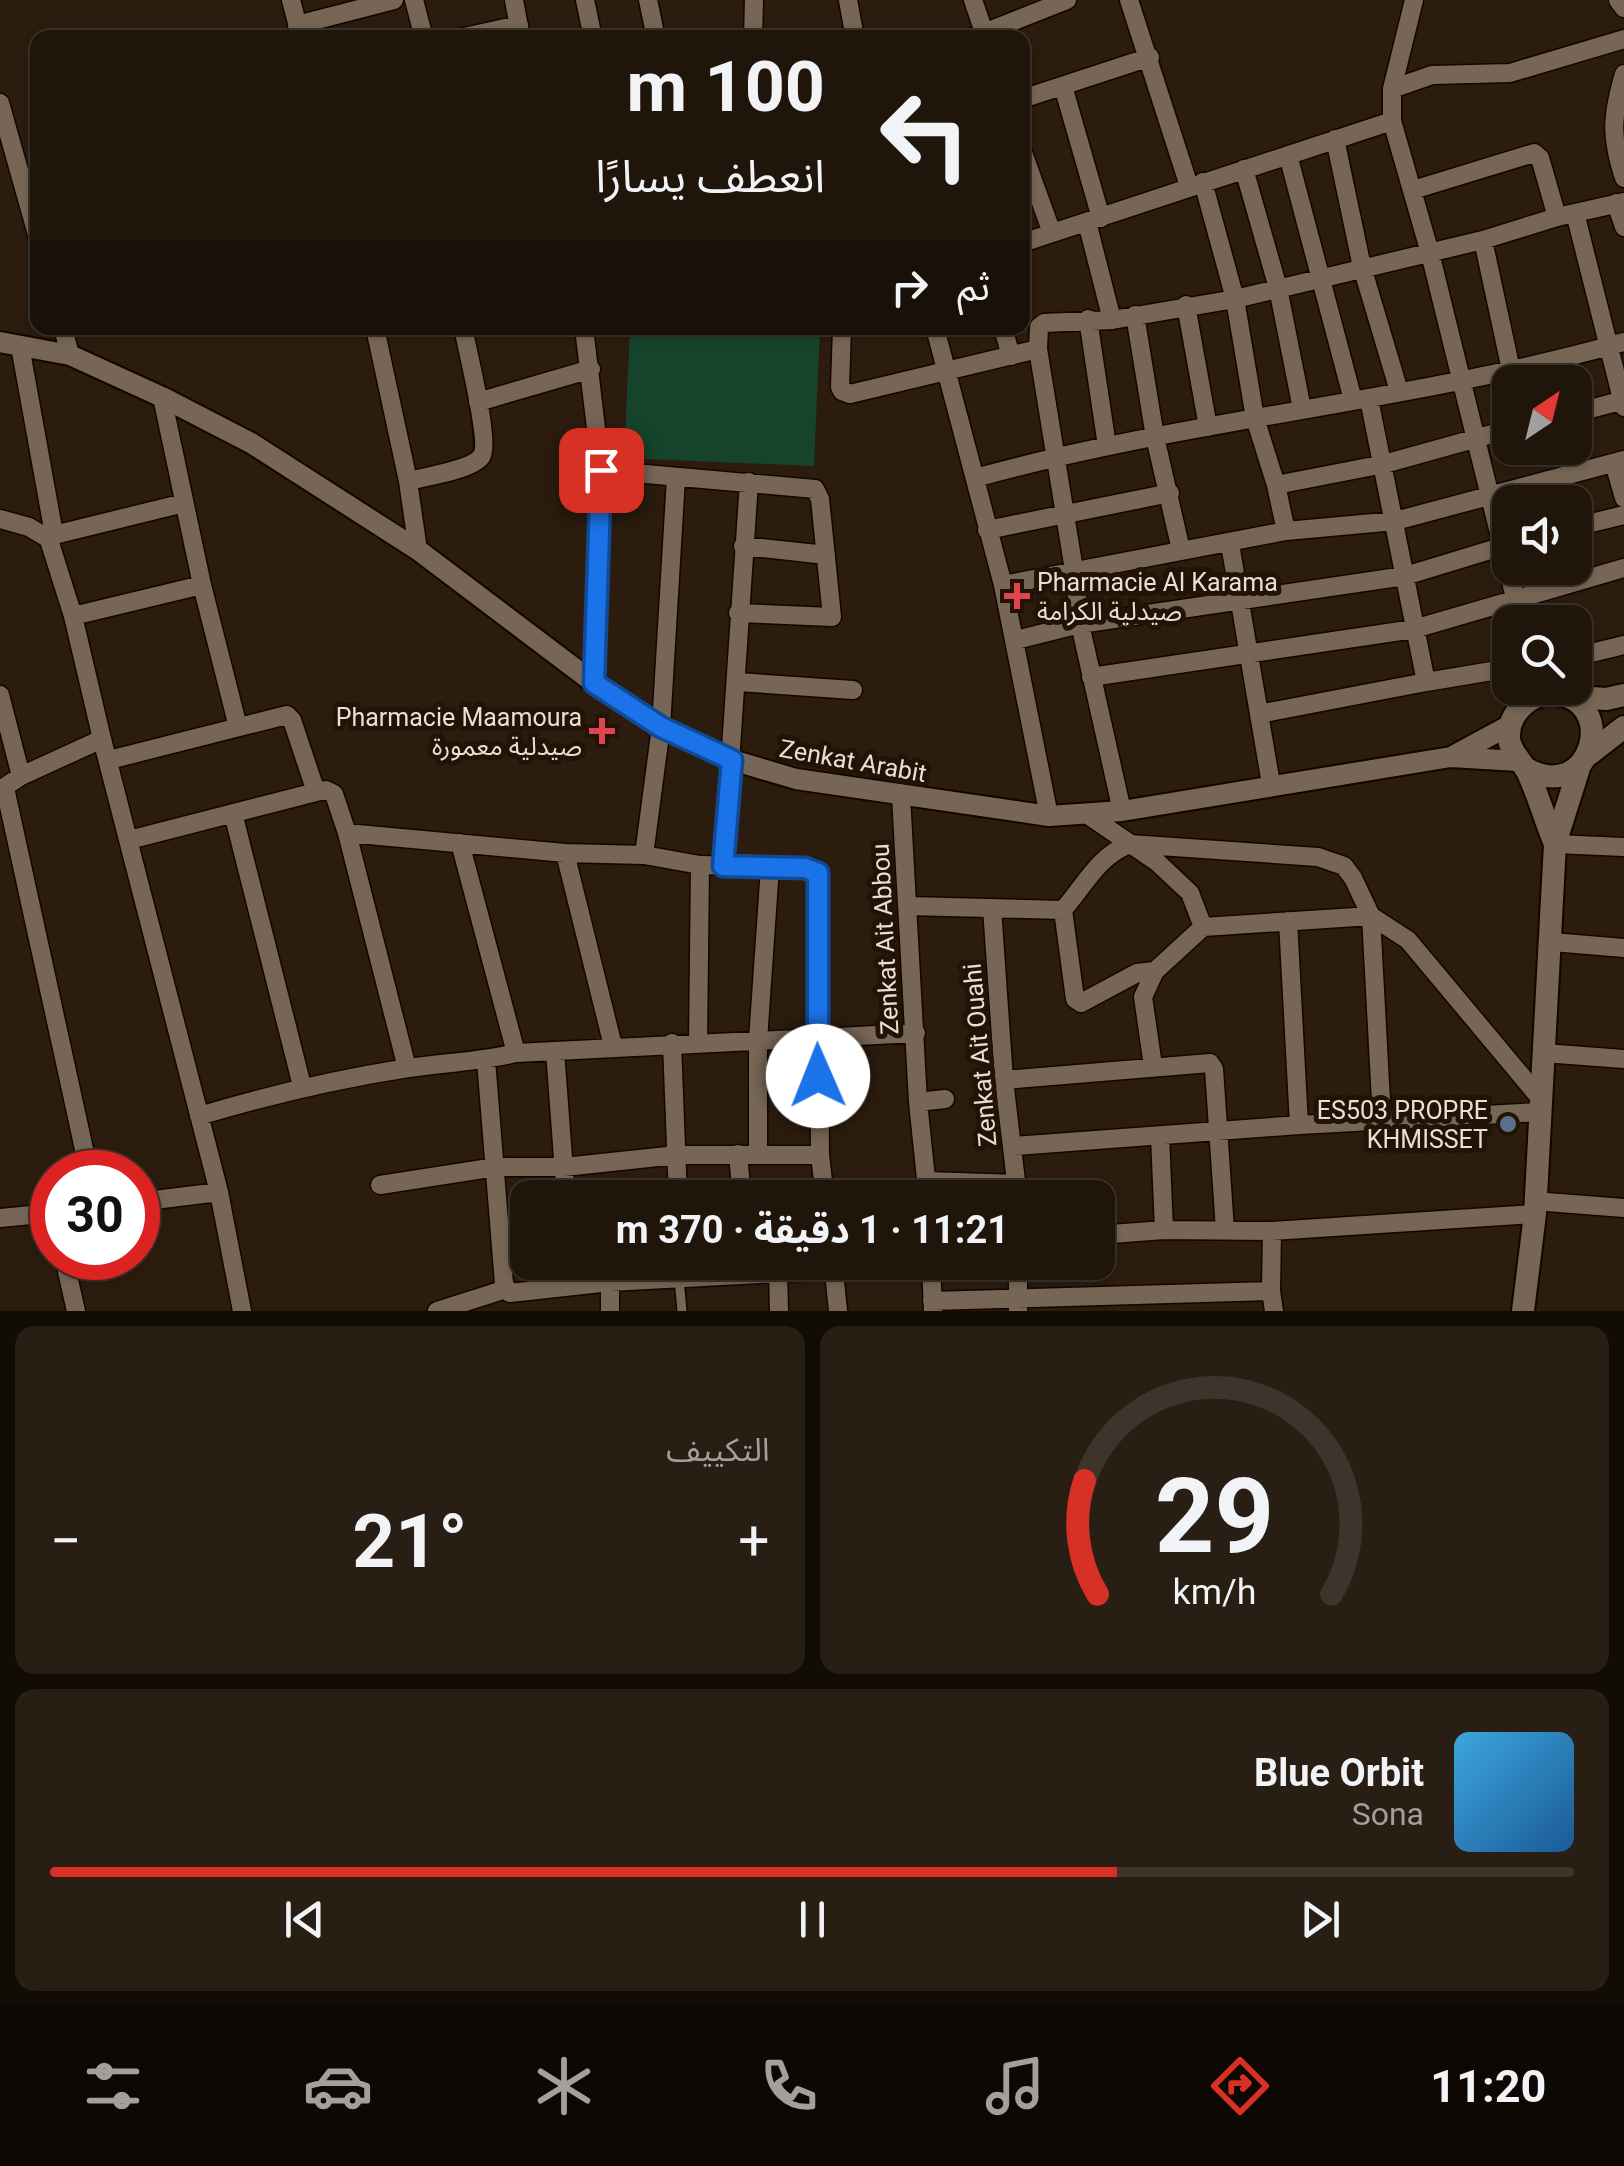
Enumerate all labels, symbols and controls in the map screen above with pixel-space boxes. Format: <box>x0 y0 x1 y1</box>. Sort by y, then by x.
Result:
text: 100 m <box>626 46 825 128</box>
icon: left <box>860 70 990 200</box>
text: انعطف يسارًا <box>595 150 825 203</box>
icon: right <box>882 260 937 315</box>
text: ثم <box>957 265 990 309</box>
north arrow <box>1492 365 1592 465</box>
map controls <box>1492 365 1592 705</box>
pin <box>559 428 644 513</box>
icon: arrive <box>574 443 629 498</box>
button: sound <box>1492 485 1592 585</box>
place label: Pharmacie Al Karama صيدلية الكرامة <box>1037 568 1278 626</box>
marker: Pharmacie Al Karama صيدلية الكرامة <box>1006 585 1028 607</box>
button: search <box>1492 605 1592 705</box>
place label: Pharmacie Maamoura صيدلية معمورة <box>336 703 582 761</box>
marker: Pharmacie Maamoura صيدلية معمورة <box>591 720 613 742</box>
street label: Zenkat Arabit <box>777 734 929 788</box>
street label: Zenkat Ait Abbou <box>866 843 904 1035</box>
street label: Zenkat Ait Ouahi <box>958 962 1002 1148</box>
position arrow <box>766 1024 870 1128</box>
place label: ES503 PROPRE KHMISSET <box>1317 1096 1488 1154</box>
marker: ES503 PROPRE KHMISSET <box>1497 1113 1519 1135</box>
speed limit sign: 30 <box>30 1150 160 1280</box>
text: 11:21 · 1 دقيقة · 370 m <box>616 1208 1009 1252</box>
text: التكييف <box>666 1431 770 1469</box>
text: 29 <box>1155 1456 1274 1577</box>
text: 21° <box>352 1497 468 1585</box>
text: − <box>50 1509 81 1573</box>
text: + <box>738 1509 770 1573</box>
text: km/h <box>1172 1571 1256 1613</box>
text: Blue Orbit <box>1254 1751 1424 1795</box>
text: Sona <box>1352 1795 1424 1833</box>
icon: previous <box>277 1892 332 1947</box>
icon: pause <box>785 1892 840 1947</box>
icon: next <box>1293 1892 1348 1947</box>
icon: filters <box>78 2051 148 2121</box>
icon: car <box>303 2051 373 2121</box>
icon: climate <box>529 2051 599 2121</box>
icon: phone <box>754 2051 824 2121</box>
icon: music <box>980 2051 1050 2121</box>
icon: directions <box>1205 2051 1275 2121</box>
text: 11:20 <box>1430 2060 1546 2113</box>

